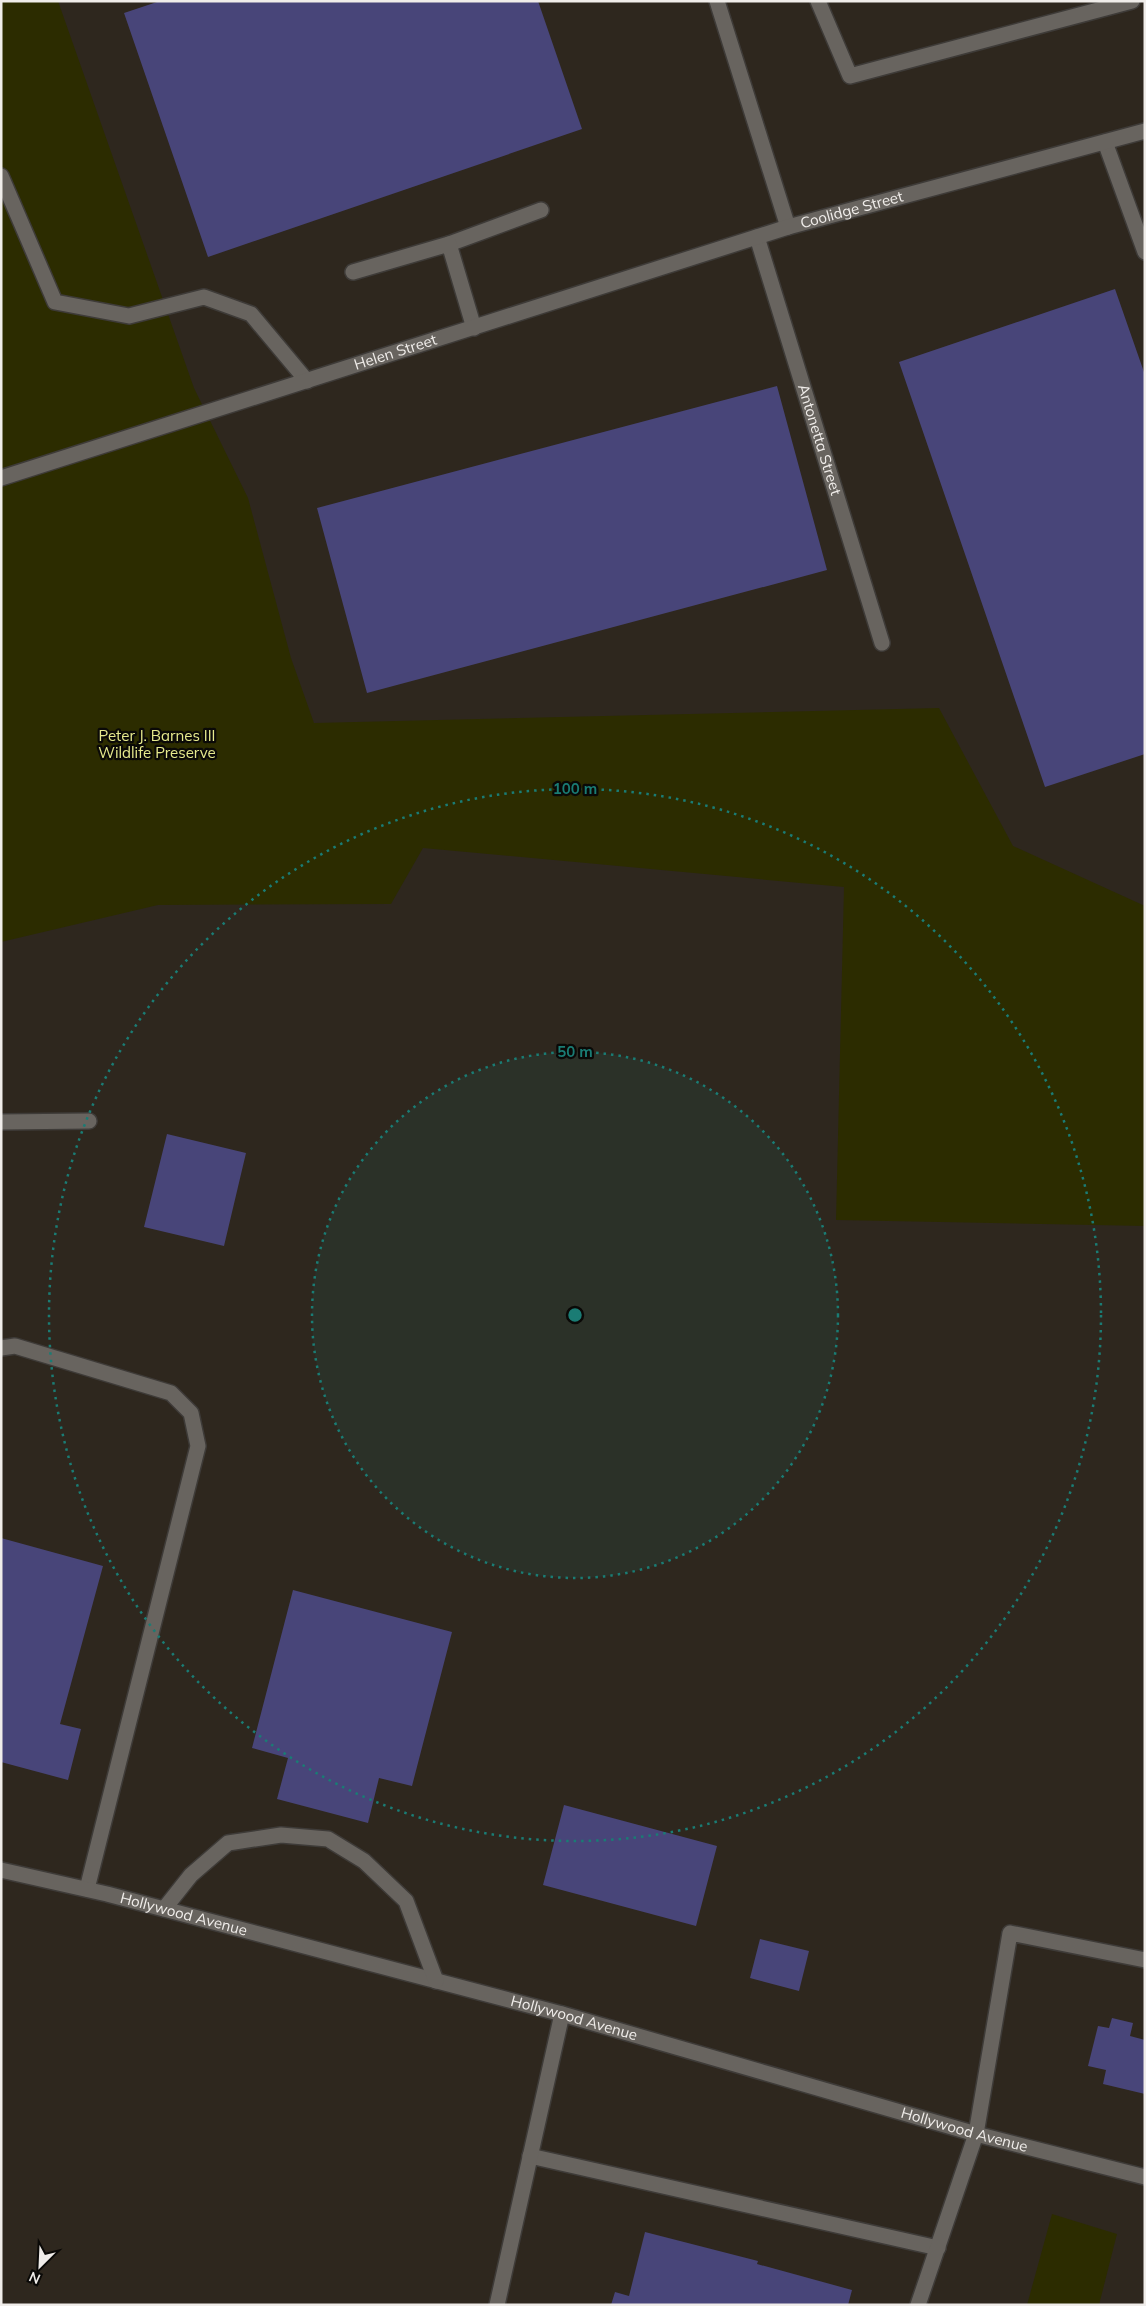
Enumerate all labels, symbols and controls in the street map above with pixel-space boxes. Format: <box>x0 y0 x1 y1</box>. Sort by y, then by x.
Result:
street label: Coolidge Street <box>798 186 905 232</box>
street label: Helen Street <box>352 330 439 374</box>
street label: Antonetta Street <box>794 382 846 497</box>
park label: Peter J. Barnes III Wildlife Preserve <box>98 726 216 762</box>
text: 100 m <box>553 779 597 798</box>
text: 50 m <box>557 1042 593 1061</box>
centre of rings <box>566 1306 584 1324</box>
street label: Hollywood Avenue <box>118 1888 249 1940</box>
street label: Hollywood Avenue <box>509 1991 640 2044</box>
street label: Hollywood Avenue <box>899 2103 1030 2156</box>
north arrow <box>15 2241 65 2291</box>
text: N <box>26 2268 43 2288</box>

